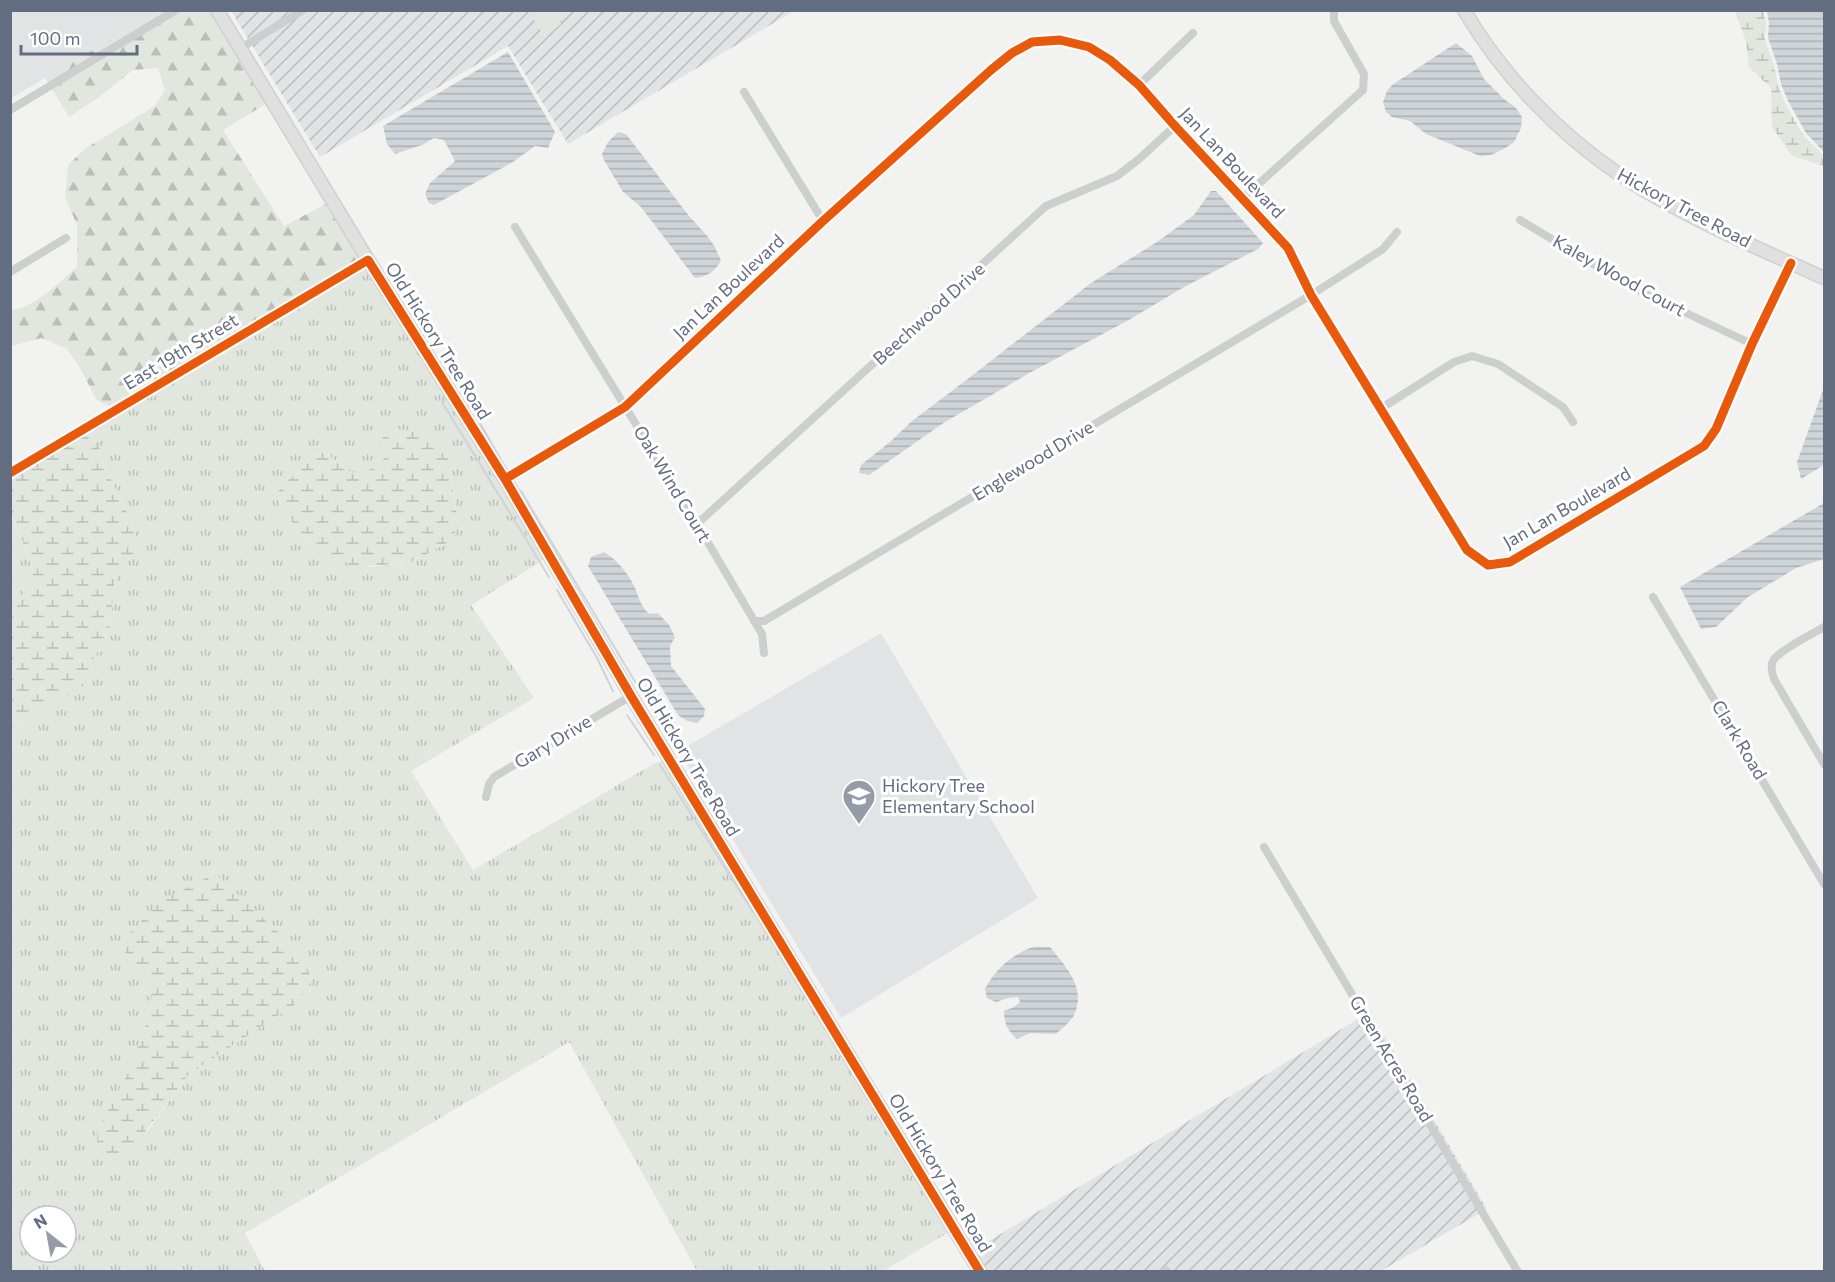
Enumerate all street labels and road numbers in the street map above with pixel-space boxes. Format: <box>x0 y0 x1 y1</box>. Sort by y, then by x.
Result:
street label: Jan Lan Boulevard <box>1176 102 1290 222</box>
street label: Hickory Tree Road <box>1614 163 1755 252</box>
street label: Jan Lan Boulevard <box>668 229 788 343</box>
street label: Kaley Wood Court <box>1549 230 1690 321</box>
street label: Beechwood Drive <box>868 257 989 369</box>
street label: Old Hickory Tree Road <box>381 258 496 423</box>
street label: East 19th Street <box>119 308 242 394</box>
street label: Englewood Drive <box>968 415 1097 505</box>
street label: Oak Wind Court <box>629 421 716 546</box>
street label: Jan Lan Boulevard <box>1499 462 1634 553</box>
street label: Old Hickory Tree Road <box>633 673 745 840</box>
street label: Clark Road <box>1708 696 1772 783</box>
street label: Gary Drive <box>510 710 595 773</box>
street label: Green Acres Road <box>1345 991 1438 1126</box>
street label: Old Hickory Tree Road <box>885 1089 997 1256</box>

